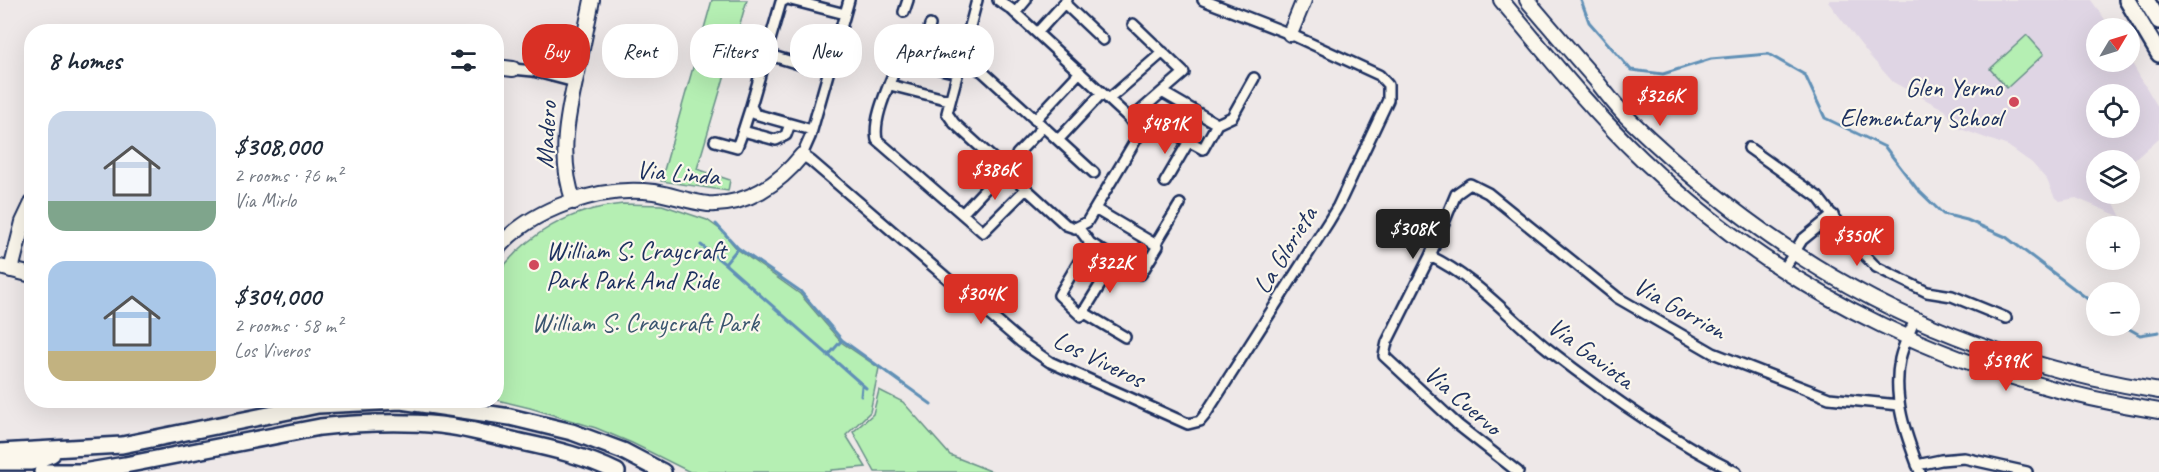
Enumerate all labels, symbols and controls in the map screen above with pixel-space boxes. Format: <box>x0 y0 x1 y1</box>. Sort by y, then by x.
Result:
north arrow <box>2086 18 2140 72</box>
map controls <box>2086 18 2140 336</box>
chip: Buy <box>522 24 590 78</box>
chip: Rent <box>602 24 678 78</box>
chip: Filters <box>690 24 778 78</box>
chip: New <box>790 24 862 78</box>
chip: Apartment <box>874 24 994 78</box>
text: 8 homes <box>48 44 121 77</box>
icon: filters <box>447 44 480 77</box>
place label: Glen Yermo Elementary School <box>1840 71 2007 134</box>
pin: $326K <box>1618 76 1702 127</box>
text: $326K <box>1637 83 1683 108</box>
button: locate <box>2086 84 2140 138</box>
marker: Glen Yermo Elementary School <box>2007 95 2021 109</box>
street label: Madero <box>528 99 564 169</box>
pin: $481K <box>1123 104 1207 155</box>
text: $481K <box>1142 111 1188 136</box>
text: $308,000 <box>234 130 321 163</box>
icon: home <box>96 135 168 207</box>
pin: $386K <box>953 150 1037 201</box>
button: layers <box>2086 150 2140 204</box>
street label: Via Linda <box>635 153 723 193</box>
text: $386K <box>972 157 1018 182</box>
text: 2 rooms · 76 m² <box>234 163 342 188</box>
text: Via Mirlo <box>234 188 296 213</box>
street label: La Glorieta <box>1245 199 1326 300</box>
pin: $308K <box>1371 209 1455 260</box>
text: $308K <box>1390 216 1436 241</box>
pin: $350K <box>1815 216 1899 267</box>
button: + <box>2086 216 2140 270</box>
text: $350K <box>1834 223 1880 248</box>
place label: William S. Craycraft Park Park And Ride <box>546 234 729 297</box>
pin: $322K <box>1068 243 1152 294</box>
text: $322K <box>1087 250 1133 275</box>
marker: William S. Craycraft Park Park And Ride <box>527 258 541 272</box>
street label: Via Gorrion <box>1628 269 1733 348</box>
pin: $304K <box>939 274 1023 325</box>
text: $304,000 <box>234 280 321 313</box>
text: $304K <box>958 281 1004 306</box>
button: − <box>2086 282 2140 336</box>
icon: home <box>96 285 168 357</box>
park label: William S. Craycraft Park <box>532 306 761 339</box>
street label: Via Gaviota <box>1541 310 1643 398</box>
text: 2 rooms · 58 m² <box>234 313 342 338</box>
street label: Los Viveros <box>1048 323 1152 396</box>
text: Los Viveros <box>234 338 309 363</box>
pin: $599K <box>1964 341 2048 392</box>
text: $599K <box>1983 348 2029 373</box>
street label: Via Cuervo <box>1417 357 1511 445</box>

